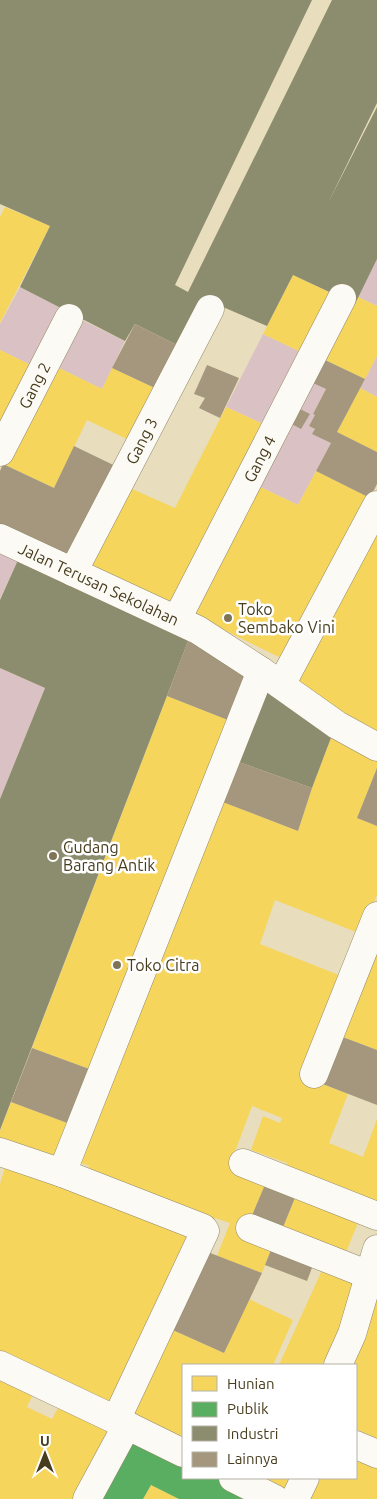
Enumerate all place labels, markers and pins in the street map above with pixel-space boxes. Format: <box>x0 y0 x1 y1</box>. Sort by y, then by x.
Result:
place label: Toko Sembako Vini <box>238 600 335 636</box>
marker: Toko Sembako Vini <box>222 612 234 624</box>
place label: Gudang Barang Antik <box>63 838 155 874</box>
marker: Gudang Barang Antik <box>47 850 59 862</box>
place label: Toko Citra <box>127 956 200 974</box>
marker: Toko Citra <box>111 959 123 971</box>

